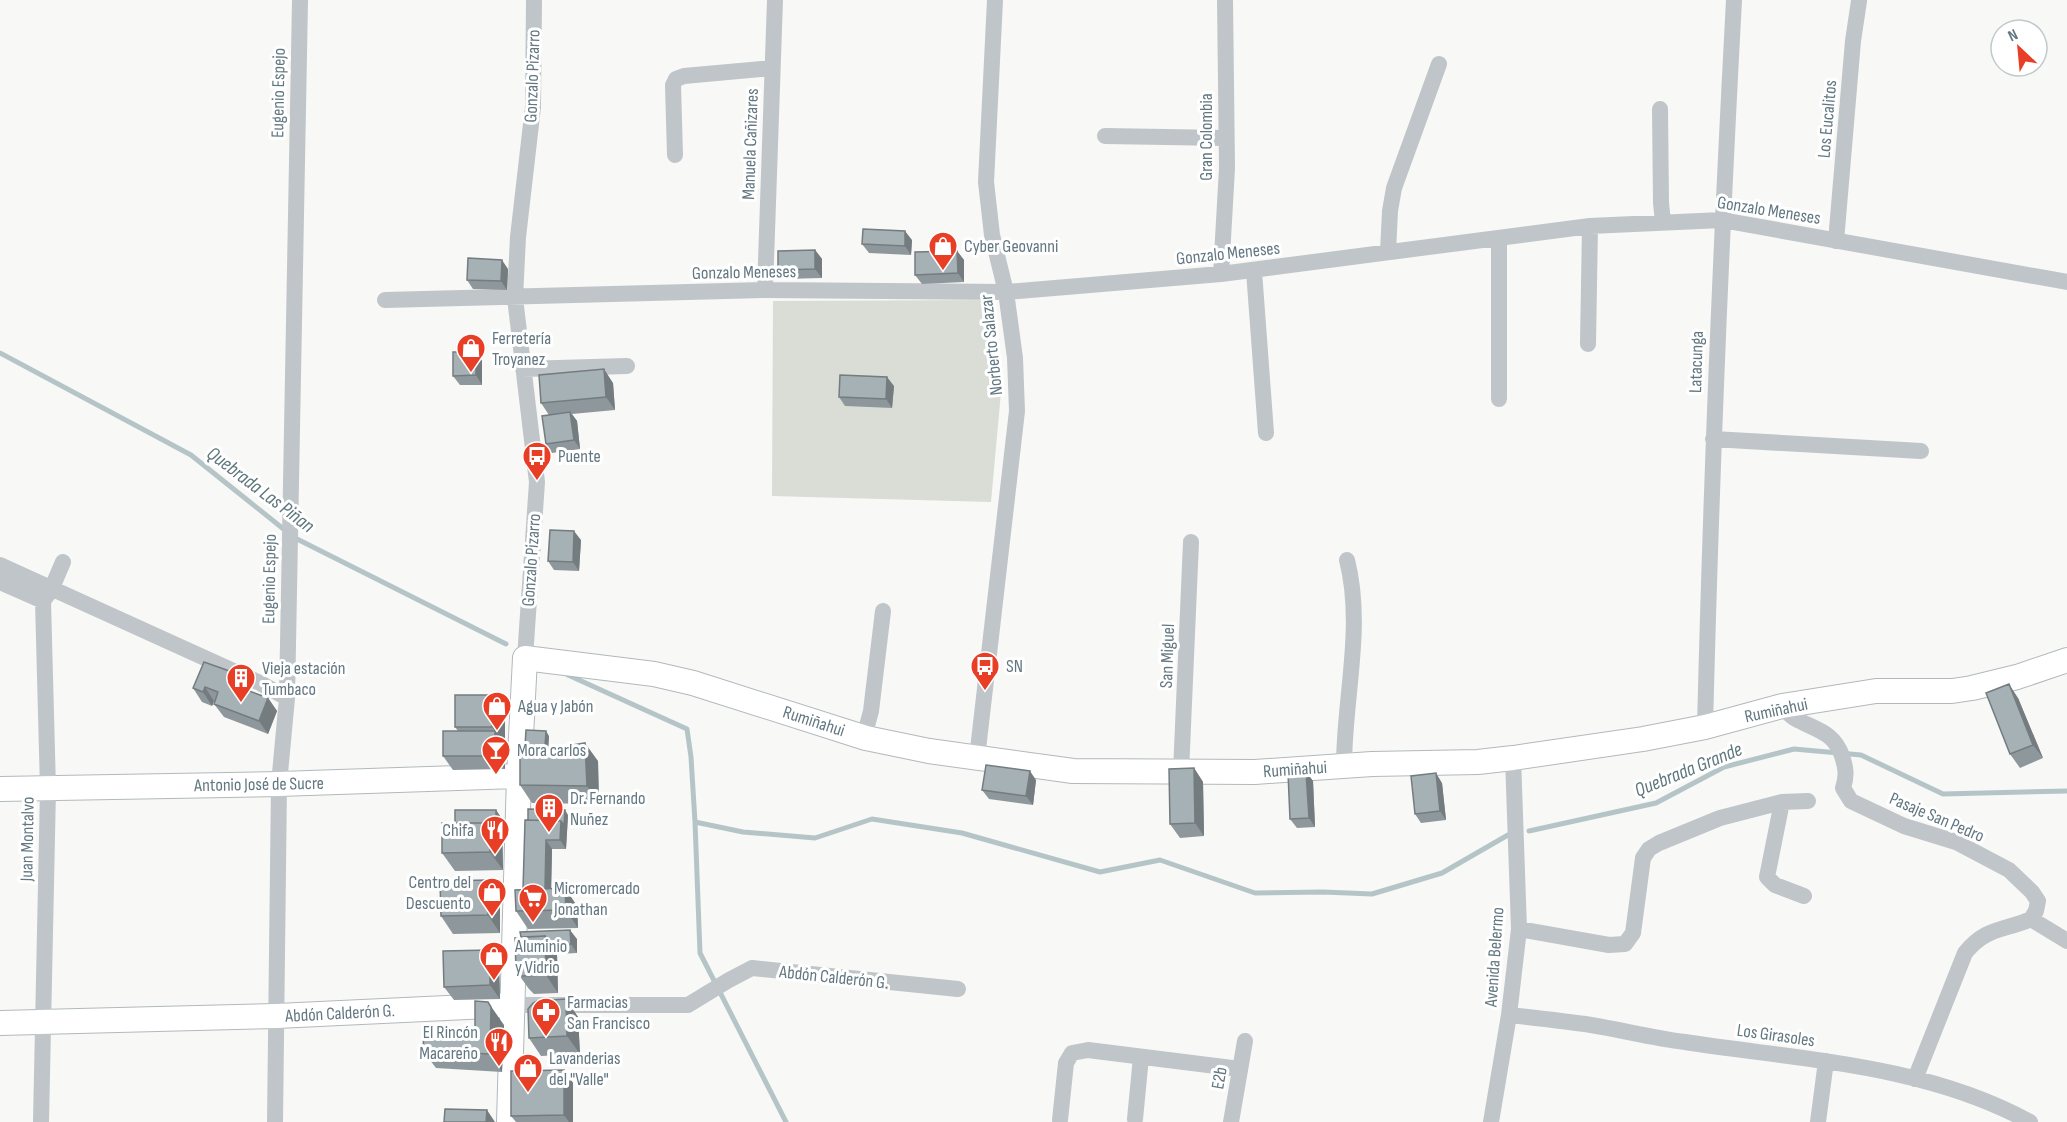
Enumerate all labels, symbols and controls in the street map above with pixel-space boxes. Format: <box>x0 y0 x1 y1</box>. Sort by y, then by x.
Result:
north arrow <box>1989 18 2049 78</box>
text: N <box>2005 25 2021 46</box>
street label: Gonzalo Pizarro <box>520 29 545 123</box>
street label: Eugenio Espejo <box>267 48 290 138</box>
street label: Los Eucalitos <box>1814 79 1841 159</box>
street label: Manuela Cañizares <box>738 88 763 200</box>
street label: Gran Colombia <box>1196 93 1217 181</box>
street label: Gonzalo Meneses <box>1716 192 1822 229</box>
shop icon: Cyber Geovanni <box>927 230 959 272</box>
place label: Cyber Geovanni <box>964 236 1058 257</box>
street label: Gonzalo Meneses <box>1175 238 1281 269</box>
street label: Gonzalo Meneses <box>692 261 796 284</box>
street label: Norberto Salazar <box>976 294 1007 396</box>
place label: Ferretería Troyanez <box>492 328 551 370</box>
street label: Latacunga <box>1685 330 1708 393</box>
shop icon: Ferretería Troyanez <box>455 332 487 374</box>
bus stop icon: Puente <box>521 440 553 482</box>
water label: Quebrada Las Piñan <box>202 441 319 538</box>
place label: Puente <box>558 446 601 467</box>
street label: Gonzalo Pizarro <box>518 513 545 607</box>
street label: Eugenio Espejo <box>258 534 281 624</box>
street label: San Miguel <box>1156 623 1179 689</box>
bus stop icon: SN <box>969 650 1001 692</box>
place label: SN <box>1006 656 1023 677</box>
place label: Vieja estación Tumbaco <box>262 658 345 700</box>
building icon: Vieja estación Tumbaco <box>225 662 257 704</box>
shop icon: Agua y Jabón <box>481 690 513 732</box>
street label: Rumiñahui <box>1743 694 1810 727</box>
place label: Agua y Jabón <box>517 696 594 717</box>
street label: Rumiñahui <box>780 702 848 741</box>
bar icon: Mora carlos <box>480 734 512 776</box>
water label: Quebrada Grande <box>1631 737 1746 802</box>
place label: Mora carlos <box>517 740 586 761</box>
street label: Rumiñahui <box>1262 757 1328 782</box>
street label: Antonio José de Sucre <box>193 773 324 796</box>
place label: Dr. Fernando Nuñez <box>570 788 646 830</box>
street label: Pasaje San Pedro <box>1886 788 1987 847</box>
building icon: Dr. Fernando Nuñez <box>533 792 565 834</box>
street label: Juan Montalvo <box>16 796 39 883</box>
restaurant icon: Chifa <box>479 814 511 856</box>
place label: Chifa <box>442 820 474 841</box>
place label: Centro del Descuento <box>406 872 471 914</box>
shop icon: Centro del Descuento <box>476 876 508 918</box>
place label: Micromercado Jonathan <box>553 878 640 920</box>
supermarket icon: Micromercado Jonathan <box>517 882 549 924</box>
street label: Avenida Belermo <box>1480 906 1508 1009</box>
place label: Aluminio y Vidrio <box>514 936 567 978</box>
shop icon: Aluminio y Vidrio <box>478 940 510 982</box>
street label: Abdón Calderón G. <box>777 961 890 994</box>
place label: Farmacias San Francisco <box>567 992 650 1034</box>
pharmacy icon: Farmacias San Francisco <box>530 996 562 1038</box>
street label: Abdón Calderón G. <box>284 1000 395 1027</box>
street label: Los Girasoles <box>1736 1020 1816 1051</box>
place label: El Rincón Macareño <box>419 1022 478 1064</box>
restaurant icon: El Rincón Macareño <box>483 1026 515 1068</box>
place label: Lavanderias del "Valle" <box>549 1048 620 1090</box>
shop icon: Lavanderias del "Valle" <box>512 1052 544 1094</box>
street label: E2b <box>1207 1065 1232 1091</box>

